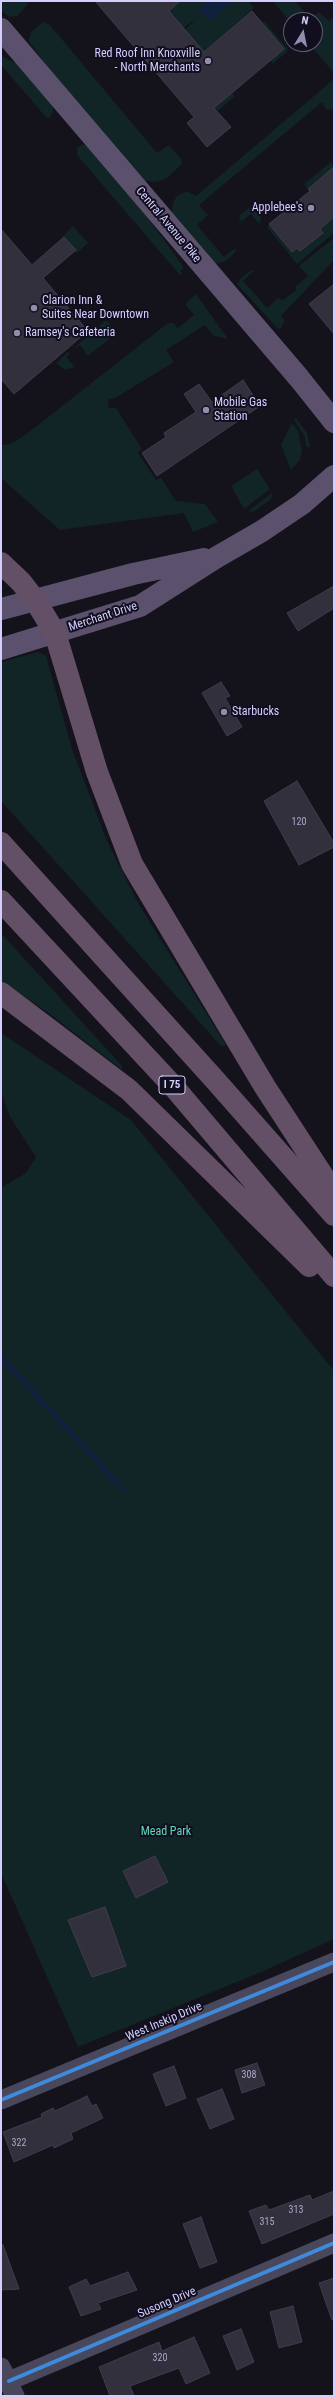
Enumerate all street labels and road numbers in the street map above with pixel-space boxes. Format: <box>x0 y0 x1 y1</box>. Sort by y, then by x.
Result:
street label: Central Avenue Pike <box>132 184 204 266</box>
street label: Merchant Drive <box>67 599 139 635</box>
road number: I 75 <box>159 1076 185 1094</box>
street label: West Inskip Drive <box>124 1999 204 2045</box>
street label: Susong Drive <box>136 2284 198 2322</box>

